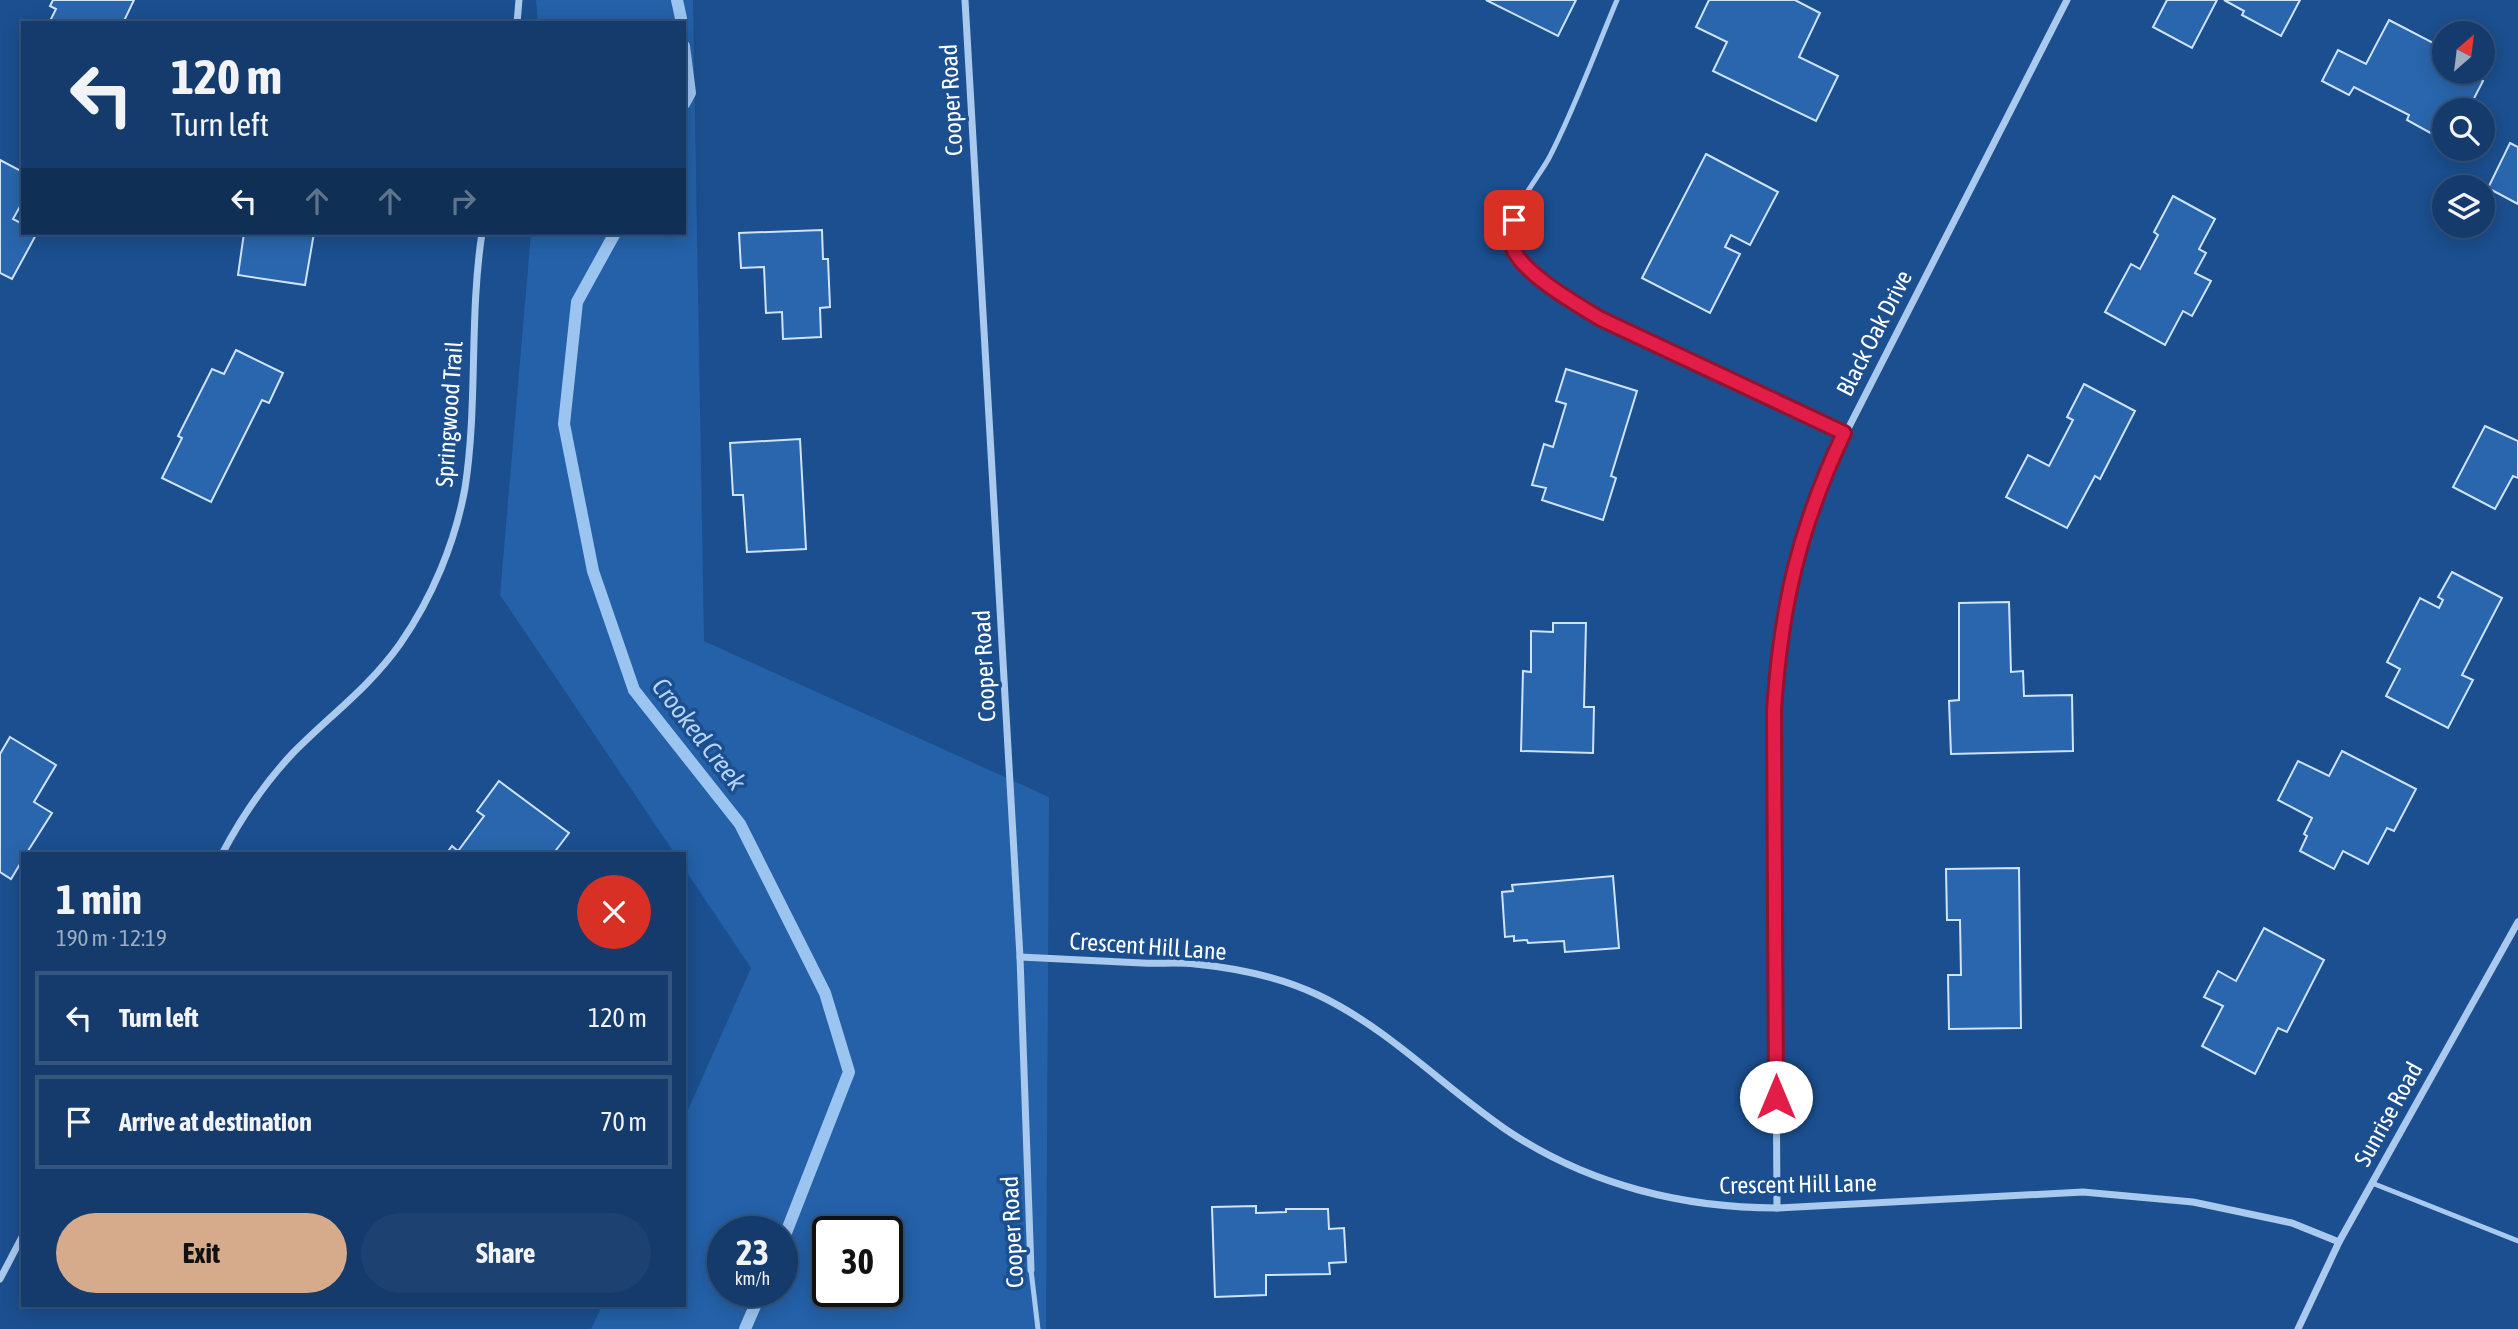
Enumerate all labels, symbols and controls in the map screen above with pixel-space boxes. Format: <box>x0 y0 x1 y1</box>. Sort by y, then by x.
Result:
north arrow <box>2432 21 2496 84</box>
map controls <box>2432 21 2495 238</box>
street label: Cooper Road <box>935 43 967 157</box>
text: 120 m <box>171 48 282 104</box>
icon: left <box>56 49 147 140</box>
button: search <box>2432 98 2495 161</box>
text: Turn left <box>171 106 269 143</box>
button: layers <box>2432 175 2495 238</box>
icon: left <box>225 182 263 220</box>
icon: ahead <box>298 182 336 220</box>
icon: ahead <box>371 182 409 220</box>
icon: right <box>444 182 482 220</box>
pin <box>1484 190 1544 250</box>
icon: arrive <box>1495 201 1533 239</box>
street label: Black Oak Drive <box>1831 266 1917 400</box>
street label: Springwood Trail <box>430 340 468 488</box>
street label: Cooper Road <box>968 609 1000 723</box>
water label: Crooked Creek <box>646 672 752 797</box>
text: 1 min <box>56 875 142 923</box>
button: close <box>577 875 651 949</box>
text: 190 m · 12:19 <box>56 925 167 951</box>
street label: Crescent Hill Lane <box>1069 927 1227 965</box>
icon: left <box>60 999 98 1037</box>
text: Turn left <box>119 1003 199 1033</box>
text: 120 m <box>588 1003 647 1033</box>
street label: Sunrise Road <box>2348 1057 2428 1171</box>
position arrow <box>1739 1060 1813 1134</box>
icon: arrive <box>60 1103 98 1141</box>
text: Arrive at destination <box>119 1107 312 1137</box>
text: 70 m <box>600 1107 647 1137</box>
street label: Crescent Hill Lane <box>1719 1169 1877 1199</box>
street label: Cooper Road <box>996 1175 1028 1289</box>
button: Exit <box>56 1213 347 1293</box>
button: Share <box>361 1213 651 1293</box>
speed limit sign: 30 <box>812 1216 903 1307</box>
text: 23 <box>736 1232 769 1272</box>
text: km/h <box>735 1268 770 1289</box>

